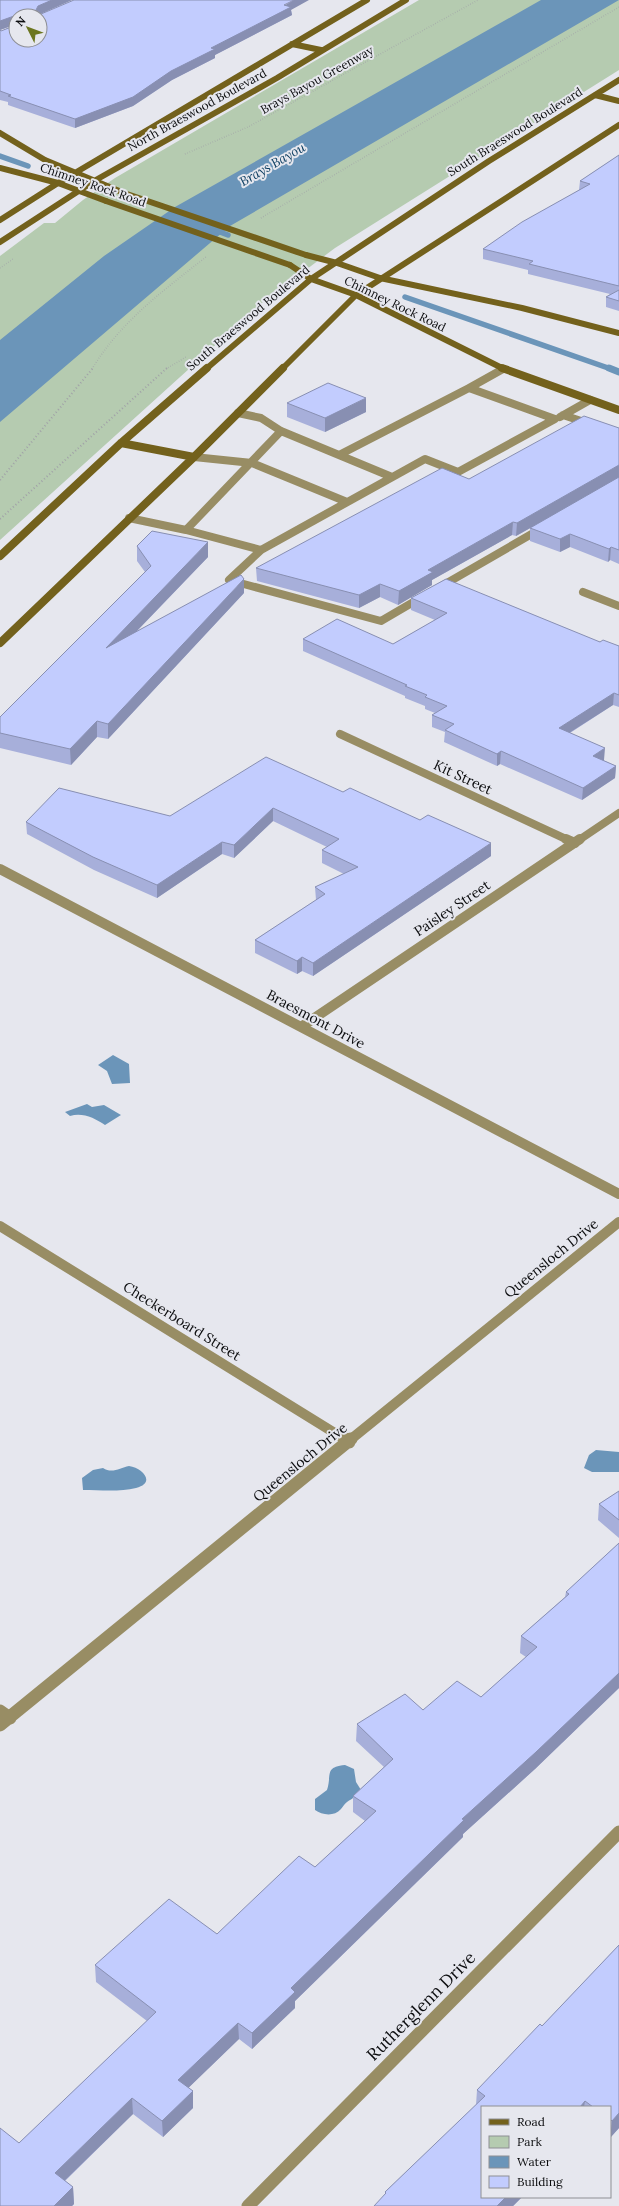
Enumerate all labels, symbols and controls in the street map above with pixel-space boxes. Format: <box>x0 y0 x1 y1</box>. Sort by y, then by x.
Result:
north arrow <box>8 8 48 48</box>
text: N <box>13 13 29 29</box>
street label: Brays Bayou Greenway <box>258 42 376 117</box>
street label: North Braeswood Boulevard <box>125 65 269 154</box>
street label: South Braeswood Boulevard <box>444 84 585 179</box>
water label: Brays Bayou <box>236 139 308 190</box>
street label: Chimney Rock Road <box>38 159 148 210</box>
street label: South Braeswood Boulevard <box>183 262 312 374</box>
street label: Chimney Rock Road <box>342 272 448 335</box>
street label: Kit Street <box>431 756 496 799</box>
street label: Paisley Street <box>410 876 494 940</box>
street label: Braesmont Drive <box>264 985 369 1053</box>
street label: Queensloch Drive <box>500 1214 602 1302</box>
street label: Checkerboard Street <box>120 1277 245 1365</box>
street label: Queensloch Drive <box>249 1418 351 1506</box>
street label: Rutherglenn Drive <box>362 1947 480 2065</box>
legend <box>481 2106 611 2198</box>
text: Road <box>517 2114 545 2129</box>
text: Park <box>517 2134 543 2149</box>
text: Water <box>517 2154 552 2169</box>
text: Building <box>517 2174 563 2189</box>

